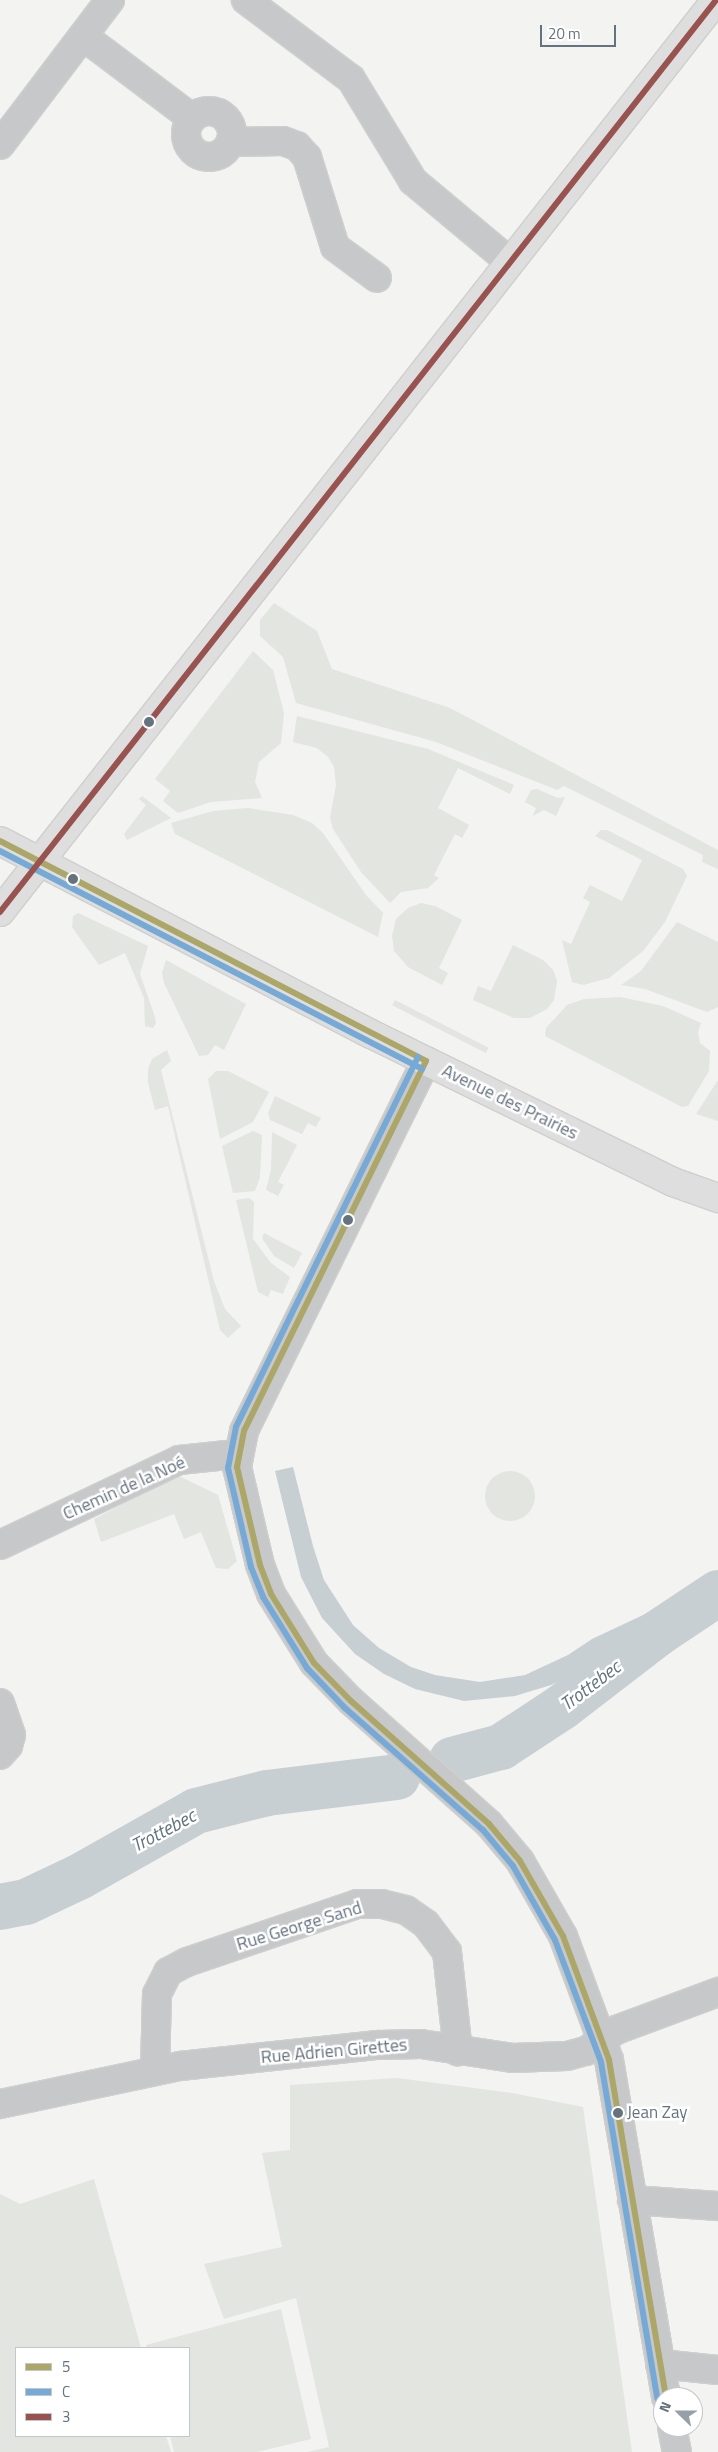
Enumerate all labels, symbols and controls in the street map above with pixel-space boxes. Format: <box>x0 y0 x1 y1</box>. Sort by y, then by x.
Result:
scale bar <box>543 15 619 47</box>
text: 20 m <box>548 22 581 45</box>
unlabelled marker <box>144 717 154 727</box>
unlabelled marker <box>68 874 78 884</box>
street label: Avenue des Prairies <box>438 1060 582 1144</box>
unlabelled marker <box>343 1215 353 1225</box>
street label: Chemin de la Noé <box>60 1451 188 1525</box>
water label: Trottebec <box>555 1655 625 1715</box>
water label: Trottebec <box>127 1804 199 1856</box>
street label: Rue George Sand <box>234 1897 364 1955</box>
street label: Rue Adrien Girettes <box>260 2034 408 2068</box>
place label: Jean Zay <box>627 2103 688 2123</box>
marker: Jean Zay <box>613 2108 623 2118</box>
legend <box>15 2347 190 2437</box>
text: 5 <box>62 2355 70 2378</box>
text: C <box>62 2380 70 2403</box>
north arrow <box>653 2387 703 2437</box>
text: N <box>653 2398 676 2415</box>
text: 3 <box>62 2405 70 2428</box>

